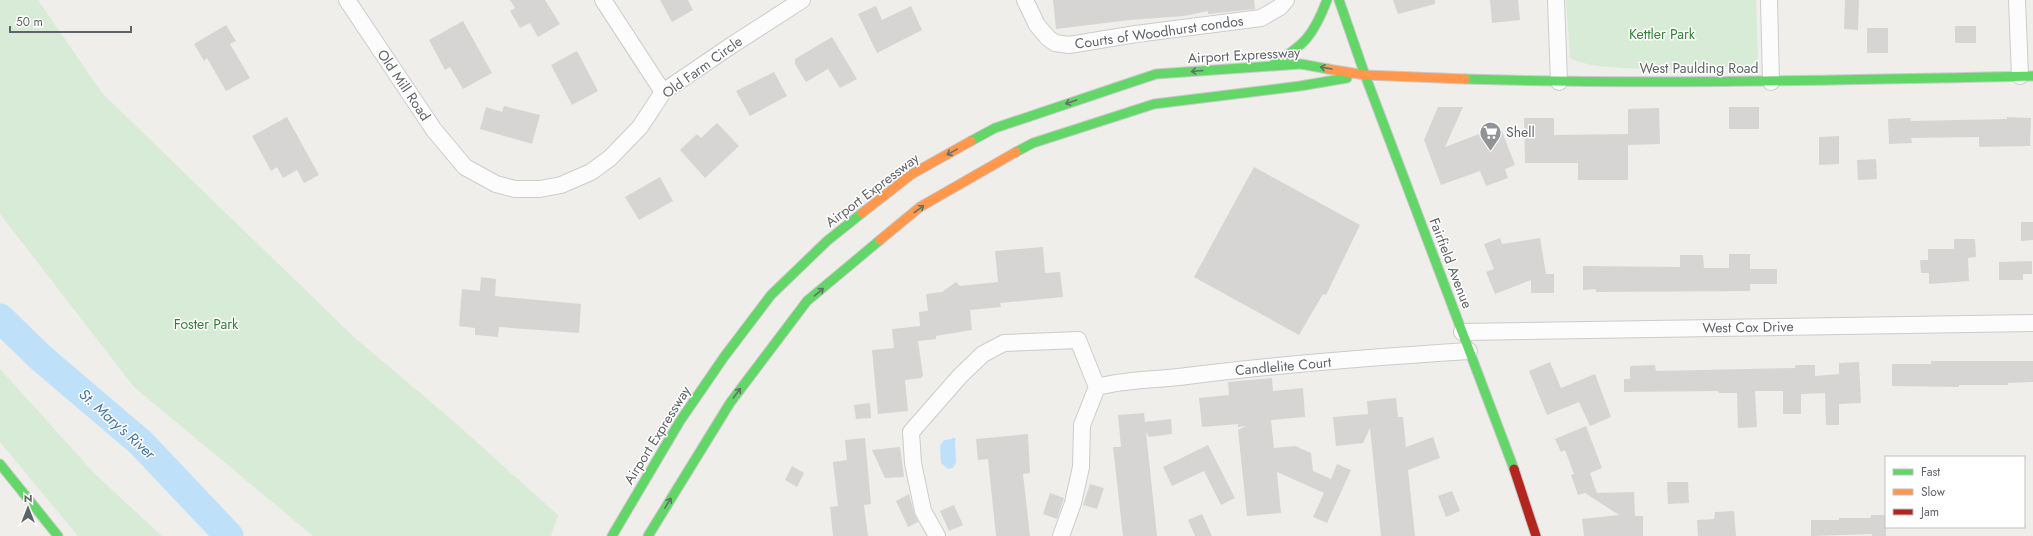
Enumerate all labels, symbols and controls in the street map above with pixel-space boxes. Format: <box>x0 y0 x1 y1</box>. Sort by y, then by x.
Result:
scale bar <box>10 8 131 34</box>
street label: Courts of Woodhurst condos <box>1073 10 1245 54</box>
text: 50 m <box>16 13 43 31</box>
park label: Kettler Park <box>1629 24 1696 44</box>
street label: Old Farm Circle <box>658 31 746 103</box>
street label: Airport Expressway <box>1187 42 1302 68</box>
street label: Old Mill Road <box>373 45 435 125</box>
street label: West Paulding Road <box>1639 58 1759 78</box>
one-way arrow <box>1320 64 1333 72</box>
one-way arrow <box>1191 67 1204 74</box>
one-way arrow <box>1065 99 1078 106</box>
supermarket icon: Shell <box>1478 119 1504 152</box>
place label: Shell <box>1506 122 1535 142</box>
street label: Airport Expressway <box>821 148 924 232</box>
one-way arrow <box>946 148 958 156</box>
one-way arrow <box>913 205 924 213</box>
street label: Fairfield Avenue <box>1425 215 1477 311</box>
one-way arrow <box>813 287 824 296</box>
park label: Foster Park <box>174 314 239 334</box>
street label: West Cox Drive <box>1702 316 1794 338</box>
street label: Candlelite Court <box>1234 352 1333 380</box>
street label: Airport Expressway <box>619 381 696 488</box>
water label: St. Mary's River <box>74 384 161 465</box>
one-way arrow <box>733 387 742 398</box>
legend <box>1885 456 2025 528</box>
text: Fast <box>1921 463 1940 481</box>
text: Slow <box>1921 483 1946 501</box>
north arrow <box>8 488 48 528</box>
text: N <box>24 490 32 506</box>
one-way arrow <box>665 497 673 509</box>
text: Jam <box>1919 503 1939 521</box>

